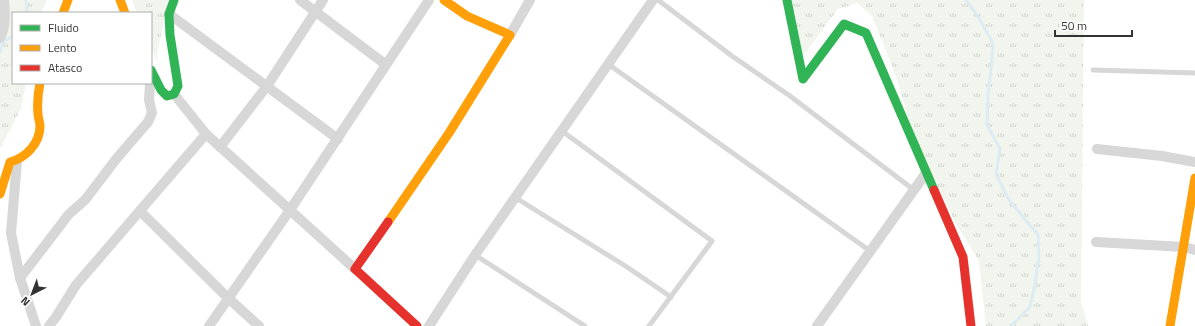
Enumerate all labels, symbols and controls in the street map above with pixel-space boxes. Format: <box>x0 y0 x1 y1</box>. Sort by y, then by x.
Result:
legend <box>12 12 152 84</box>
scale bar <box>1055 12 1132 38</box>
text: 50 m <box>1061 16 1087 35</box>
text: Fluido <box>48 18 79 37</box>
text: Lento <box>48 38 77 57</box>
text: Atasco <box>48 58 82 77</box>
north arrow <box>12 274 52 314</box>
text: N <box>17 293 33 310</box>

